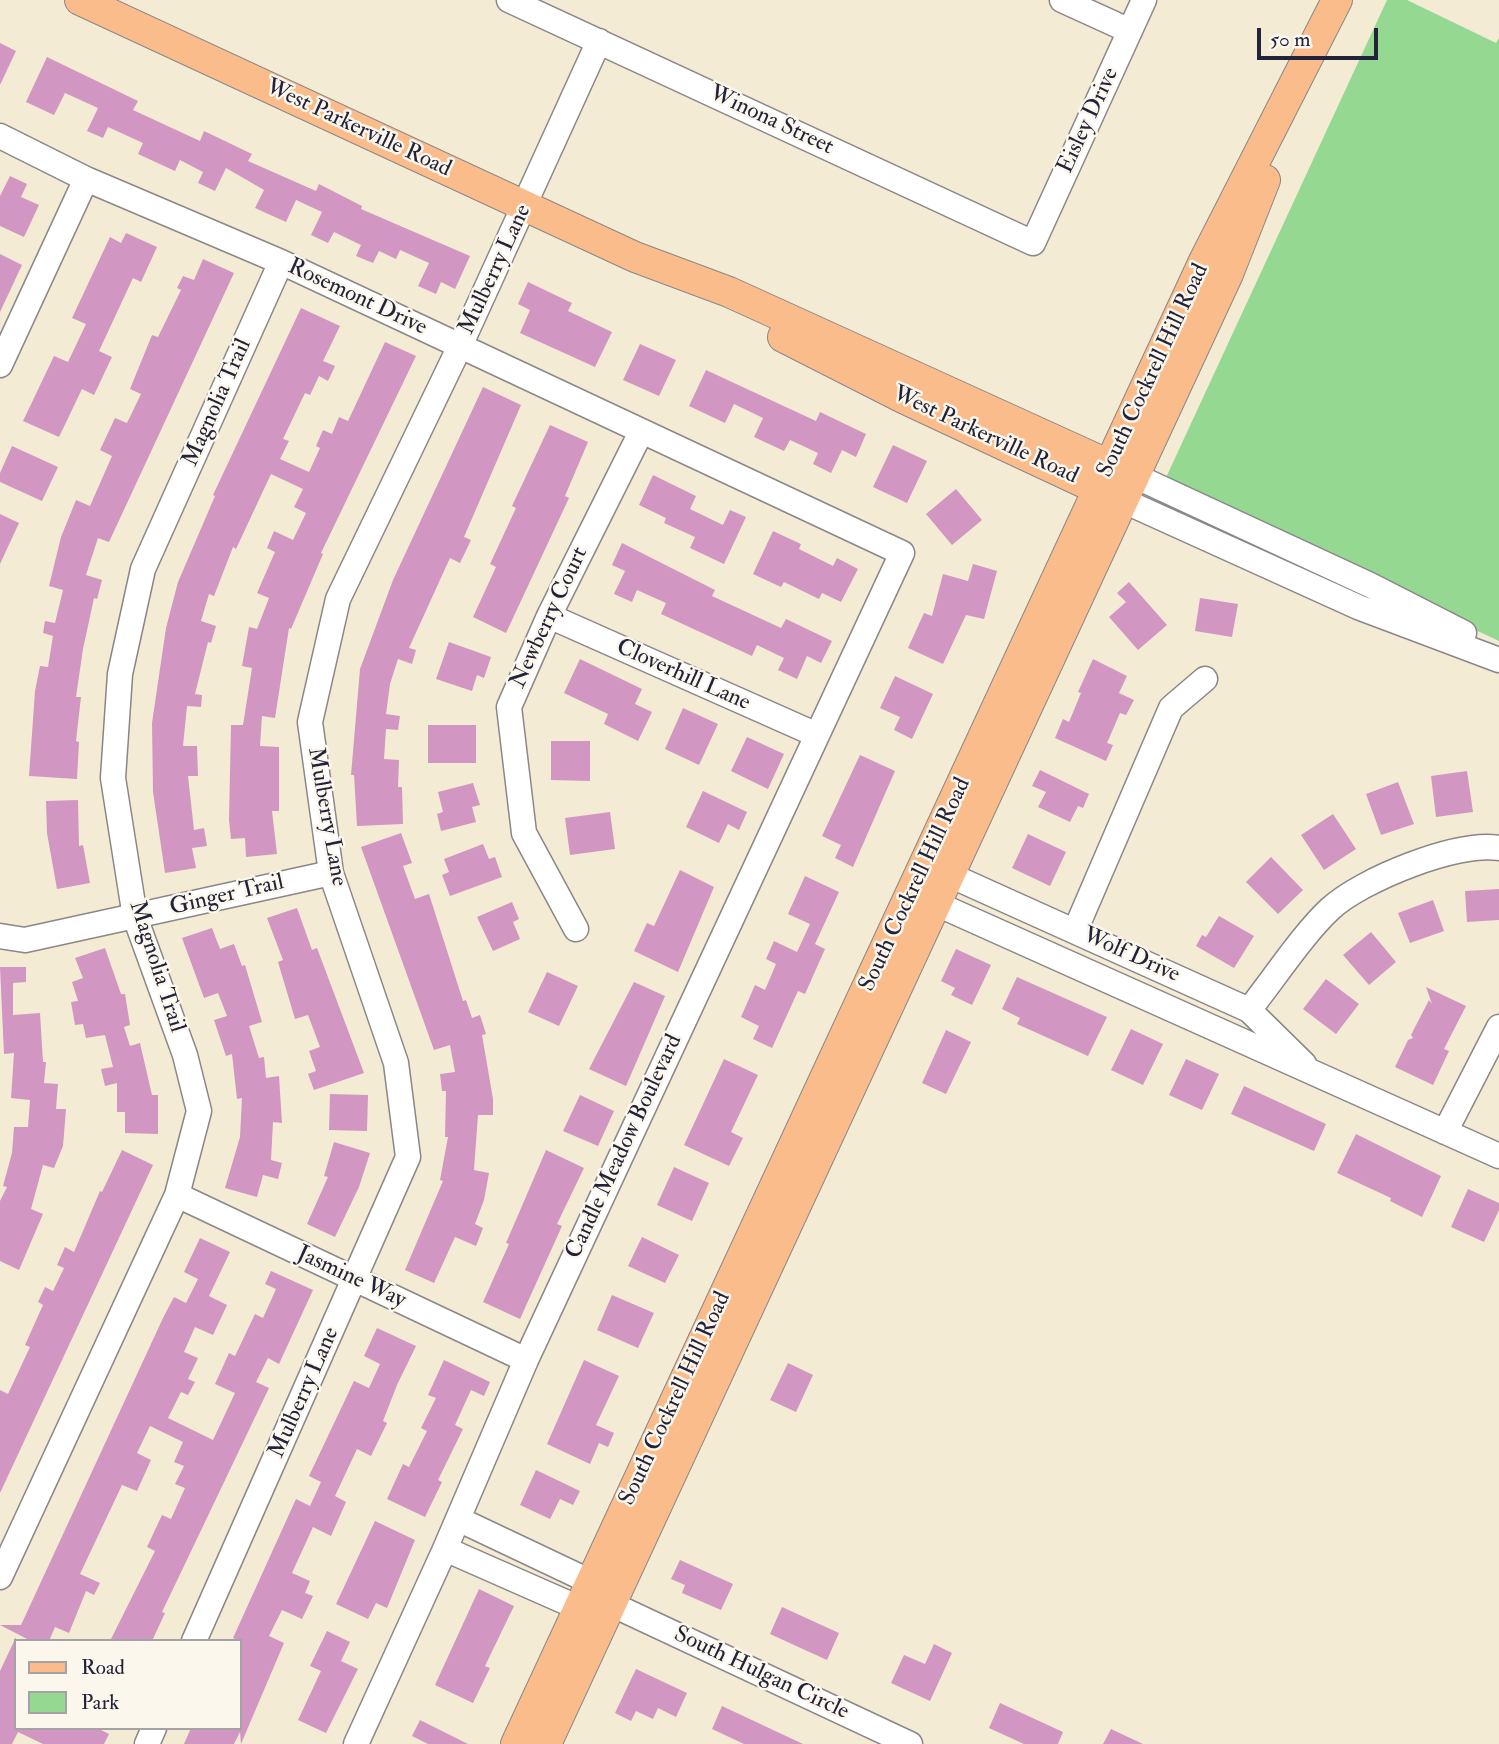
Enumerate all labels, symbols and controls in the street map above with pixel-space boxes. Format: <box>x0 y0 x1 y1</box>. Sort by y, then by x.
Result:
scale bar <box>1261 14 1382 58</box>
text: 50 m <box>1270 26 1311 53</box>
street label: Eisley Drive <box>1053 64 1125 178</box>
street label: West Parkerville Road <box>261 74 455 184</box>
street label: Winona Street <box>704 80 838 162</box>
street label: Mulberry Lane <box>454 201 538 339</box>
street label: Rosemont Drive <box>283 254 431 342</box>
street label: South Cockrell Hill Road <box>1092 260 1216 482</box>
street label: Magnolia Trail <box>178 335 258 471</box>
street label: West Parkerville Road <box>888 381 1082 491</box>
street label: Newberry Court <box>505 543 595 693</box>
street label: Cloverhill Lane <box>612 634 754 718</box>
street label: Mulberry Lane <box>300 746 352 888</box>
street label: South Cockrell Hill Road <box>854 774 978 996</box>
street label: Ginger Trail <box>167 869 287 923</box>
street label: Magnolia Trail <box>122 898 190 1036</box>
street label: Wolf Drive <box>1078 922 1184 990</box>
street label: Candle Meadow Boulevard <box>561 1030 689 1264</box>
street label: Jasmine Way <box>292 1241 410 1315</box>
street label: South Cockrell Hill Road <box>614 1288 738 1510</box>
street label: Mulberry Lane <box>264 1323 346 1463</box>
street label: South Hulgan Circle <box>669 1621 853 1727</box>
legend <box>14 1639 242 1730</box>
text: Road <box>81 1654 125 1681</box>
text: Park <box>81 1689 119 1716</box>

